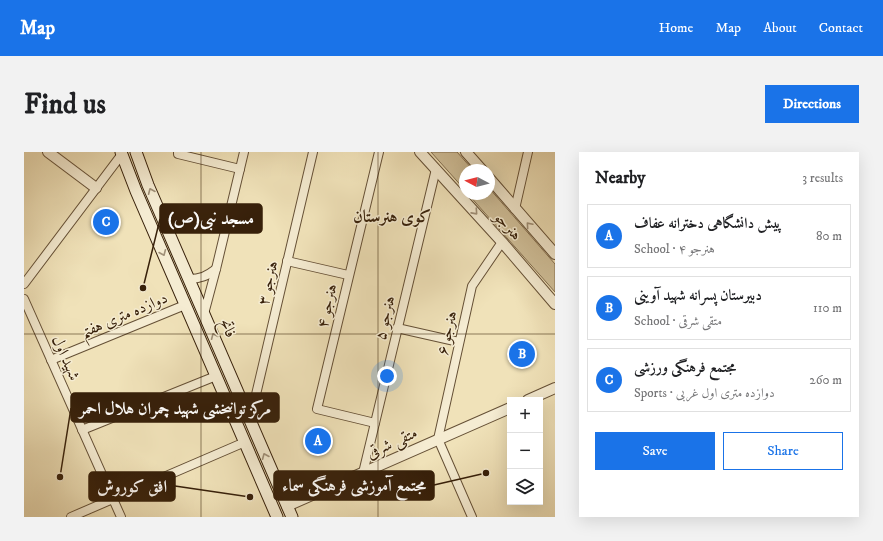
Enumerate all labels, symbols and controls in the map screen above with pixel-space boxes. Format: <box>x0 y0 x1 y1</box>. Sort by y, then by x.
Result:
text: Map <box>20 17 55 40</box>
text: Home <box>659 19 693 37</box>
text: Map <box>715 19 741 37</box>
text: About <box>763 19 797 37</box>
text: Contact <box>819 19 863 37</box>
button: Directions <box>765 85 859 123</box>
text: Find us <box>24 87 106 122</box>
north arrow <box>459 164 495 200</box>
text: Nearby <box>595 167 645 189</box>
text: 3 results <box>802 170 843 186</box>
one-way arrow <box>148 188 156 196</box>
callout: مسجد نبی(ص) <box>160 204 262 233</box>
district label: کوی هنرستان <box>353 206 431 228</box>
street label: هنرجو <box>489 206 526 245</box>
pin: C <box>93 207 119 237</box>
one-way arrow <box>470 207 478 215</box>
text: مسجد نبی(ص) <box>168 208 254 231</box>
text: پیش دانشگاهی دخترانه عفاف <box>634 214 782 233</box>
one-way arrow <box>527 222 534 230</box>
text: A <box>605 228 613 244</box>
text: 80 m <box>816 228 842 244</box>
text: School · هنرجو ۴ <box>634 241 715 257</box>
one-way arrow <box>158 249 166 256</box>
street label: هنرجو ۳ <box>253 259 283 307</box>
street label: هنرجو ۴ <box>312 282 342 330</box>
text: دبیرستان پسرانه شهید آوینی <box>634 286 762 305</box>
street label: دوازده متری هفتم <box>77 288 173 348</box>
street label: هنرجو ۵ <box>370 294 400 342</box>
text: B <box>605 300 613 316</box>
text: 110 m <box>813 300 842 316</box>
street label: هنرجو ۶ <box>432 309 462 357</box>
text: School · متقی شرقی <box>634 313 722 329</box>
street label: فاتح <box>212 315 241 342</box>
street label: شهید اول <box>47 332 85 384</box>
one-way arrow <box>210 333 218 340</box>
pin: B <box>509 339 535 369</box>
text: مجتمع فرهنگی ورزشی <box>634 358 736 377</box>
your location <box>377 366 397 386</box>
text: C <box>605 372 613 388</box>
text: 260 m <box>809 372 842 388</box>
text: Sports · دوازده متری اول غربی <box>634 385 775 401</box>
callout: مرکز توانبخشی شهید چمران هلال احمر <box>71 393 279 422</box>
map controls <box>507 397 543 505</box>
button: + <box>507 397 543 433</box>
text: مرکز توانبخشی شهید چمران هلال احمر <box>77 398 271 420</box>
street label: متقی شرقی <box>363 423 421 464</box>
pin: A <box>305 426 331 456</box>
button: Save <box>595 432 715 470</box>
button: Share <box>723 432 843 470</box>
button: − <box>507 433 543 469</box>
one-way arrow <box>262 452 270 460</box>
button: layers <box>507 469 543 505</box>
callout: مجتمع آموزشی فرهنگی سماء <box>274 471 434 500</box>
callout: افق کوروش <box>89 472 175 501</box>
text: مجتمع آموزشی فرهنگی سماء <box>282 474 427 501</box>
text: افق کوروش <box>97 476 167 498</box>

